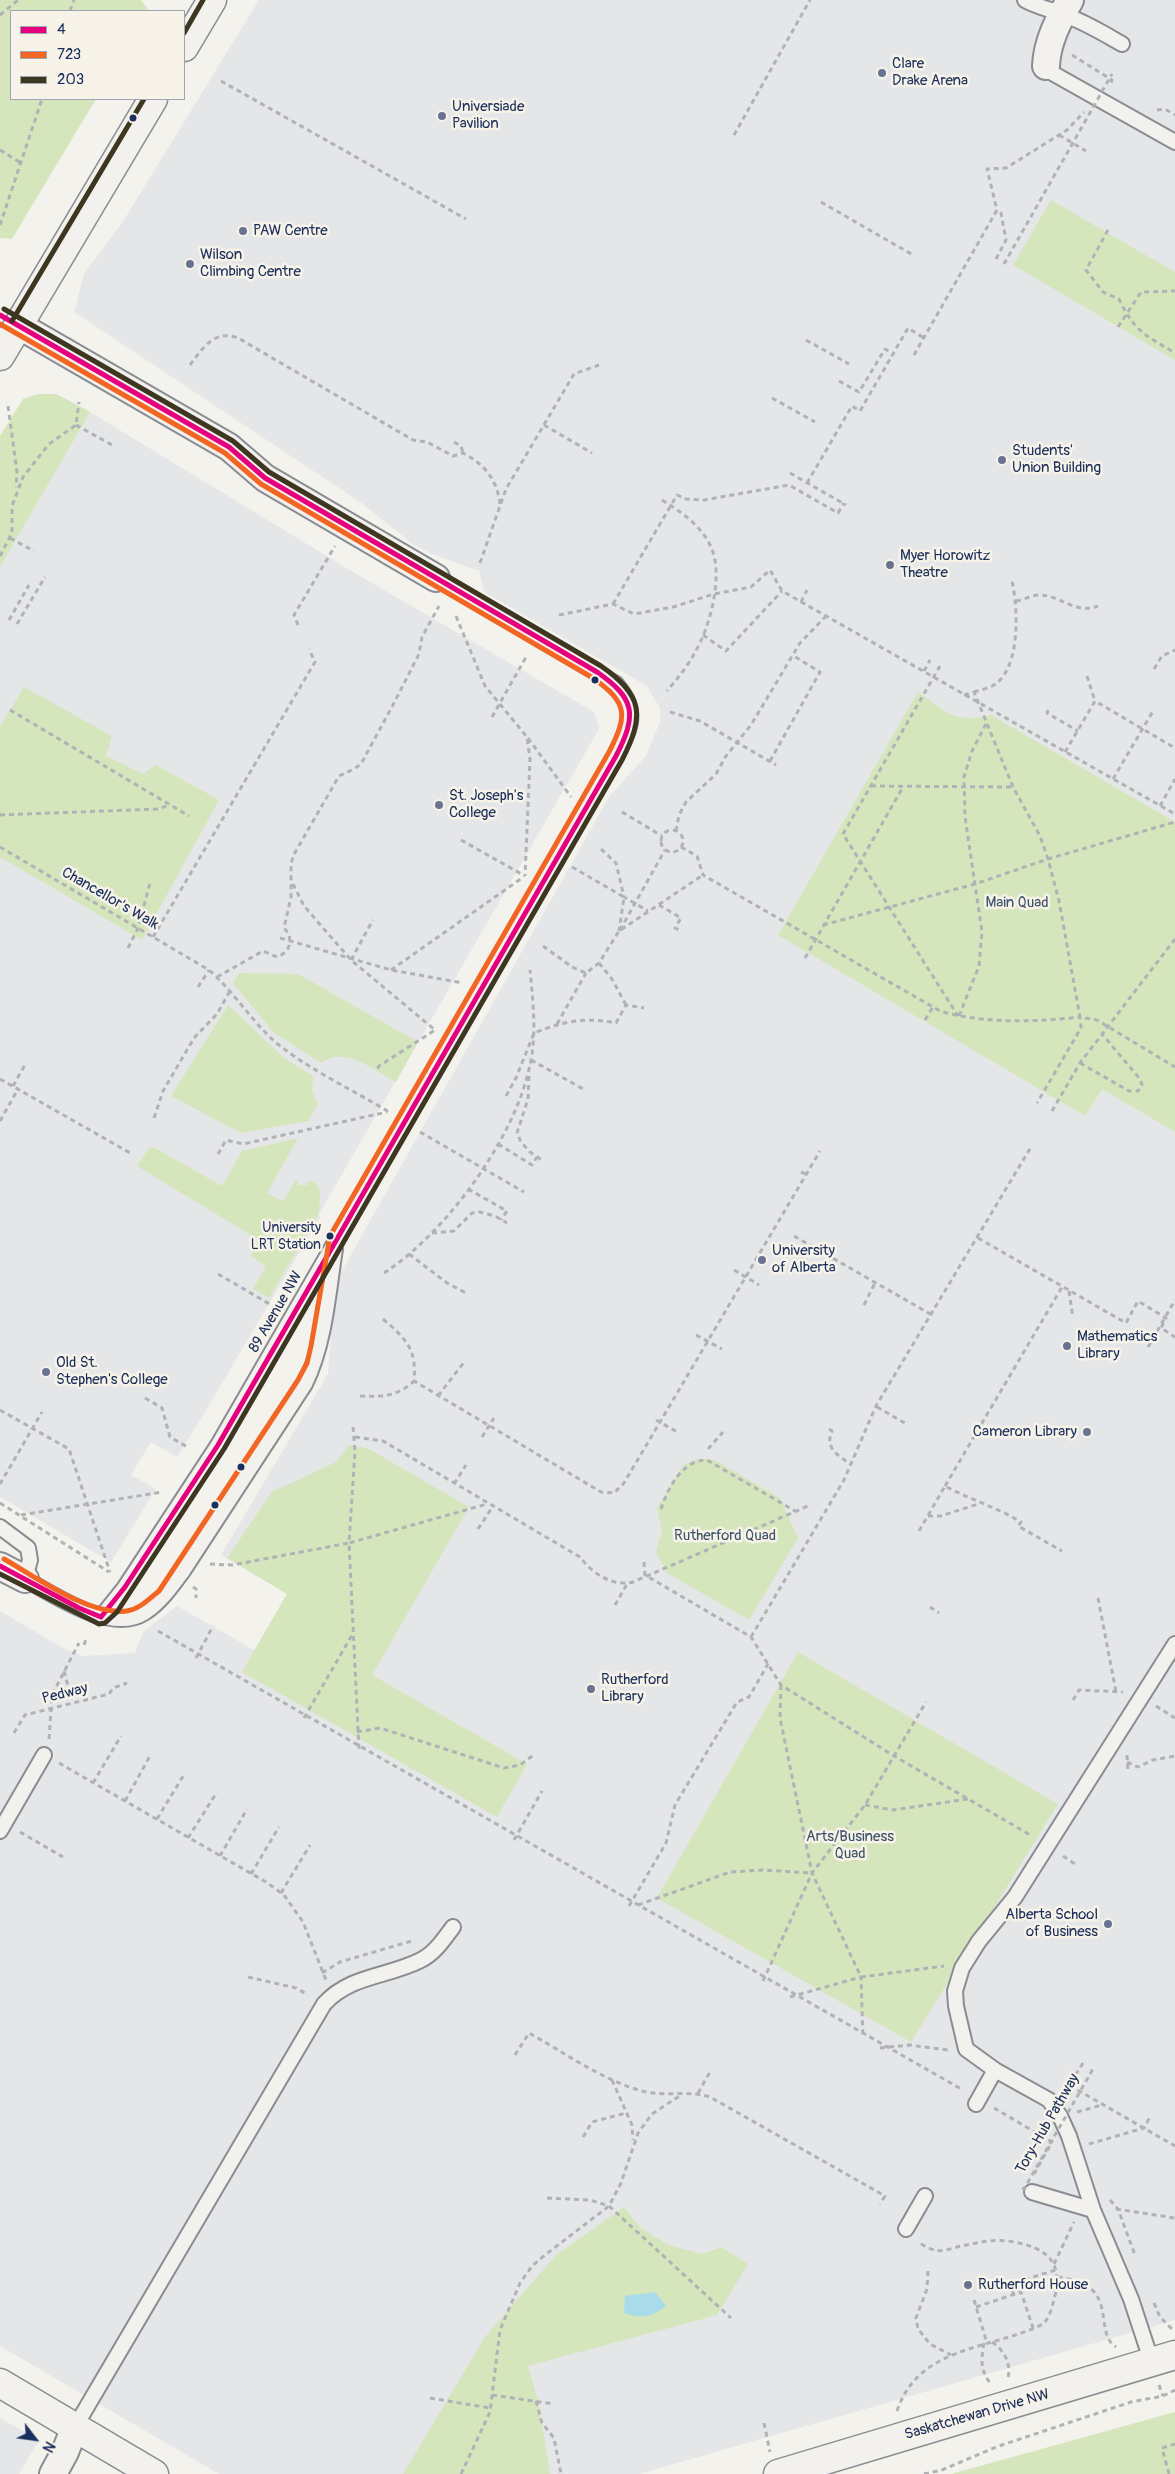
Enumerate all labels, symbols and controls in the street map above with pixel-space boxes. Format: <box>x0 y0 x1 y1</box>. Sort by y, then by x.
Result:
legend <box>10 10 185 100</box>
text: 4 <box>57 20 66 39</box>
text: 723 <box>57 45 81 64</box>
place label: Clare Drake Arena <box>892 55 968 90</box>
marker: Clare Drake Arena <box>876 67 888 79</box>
text: 203 <box>57 70 84 89</box>
place label: Universiade Pavilion <box>452 98 524 133</box>
marker: Universiade Pavilion <box>436 110 448 122</box>
unlabelled marker <box>128 113 138 123</box>
place label: PAW Centre <box>253 222 328 240</box>
marker: PAW Centre <box>237 225 249 237</box>
place label: Wilson Climbing Centre <box>200 246 301 281</box>
marker: Wilson Climbing Centre <box>184 258 196 270</box>
place label: Students' Union Building <box>1012 442 1101 477</box>
marker: Students' Union Building <box>996 454 1008 466</box>
place label: Myer Horowitz Theatre <box>900 547 990 582</box>
marker: Myer Horowitz Theatre <box>884 559 896 571</box>
unlabelled marker <box>590 675 600 685</box>
place label: St. Joseph's College <box>449 787 523 822</box>
marker: St. Joseph's College <box>433 799 445 811</box>
street label: Chancellor's Walk <box>58 864 162 934</box>
park label: Main Quad <box>985 894 1049 912</box>
place label: University LRT Station <box>251 1220 321 1252</box>
marker: University LRT Station <box>325 1231 335 1241</box>
place label: University of Alberta <box>772 1242 836 1277</box>
marker: University of Alberta <box>756 1254 768 1266</box>
street label: 89 Avenue NW <box>245 1268 307 1356</box>
place label: Mathematics Library <box>1077 1328 1158 1363</box>
marker: Mathematics Library <box>1061 1340 1073 1352</box>
place label: Old St. Stephen's College <box>56 1354 168 1389</box>
marker: Old St. Stephen's College <box>40 1366 52 1378</box>
place label: Cameron Library <box>973 1423 1077 1441</box>
marker: Cameron Library <box>1081 1426 1093 1438</box>
unlabelled marker <box>236 1462 246 1472</box>
unlabelled marker <box>210 1500 220 1510</box>
park label: Rutherford Quad <box>674 1527 776 1545</box>
place label: Rutherford Library <box>601 1671 669 1706</box>
street label: Pedway <box>40 1680 90 1708</box>
marker: Rutherford Library <box>585 1683 597 1695</box>
park label: Arts/Business Quad <box>806 1828 894 1863</box>
place label: Alberta School of Business <box>1005 1906 1098 1941</box>
marker: Alberta School of Business <box>1102 1918 1114 1930</box>
street label: Tory-Hub Pathway <box>1012 2071 1084 2177</box>
place label: Rutherford House <box>978 2276 1088 2294</box>
marker: Rutherford House <box>962 2279 974 2291</box>
street label: Saskatchewan Drive NW <box>902 2386 1052 2444</box>
north arrow <box>10 2414 60 2464</box>
text: N <box>39 2438 58 2455</box>

